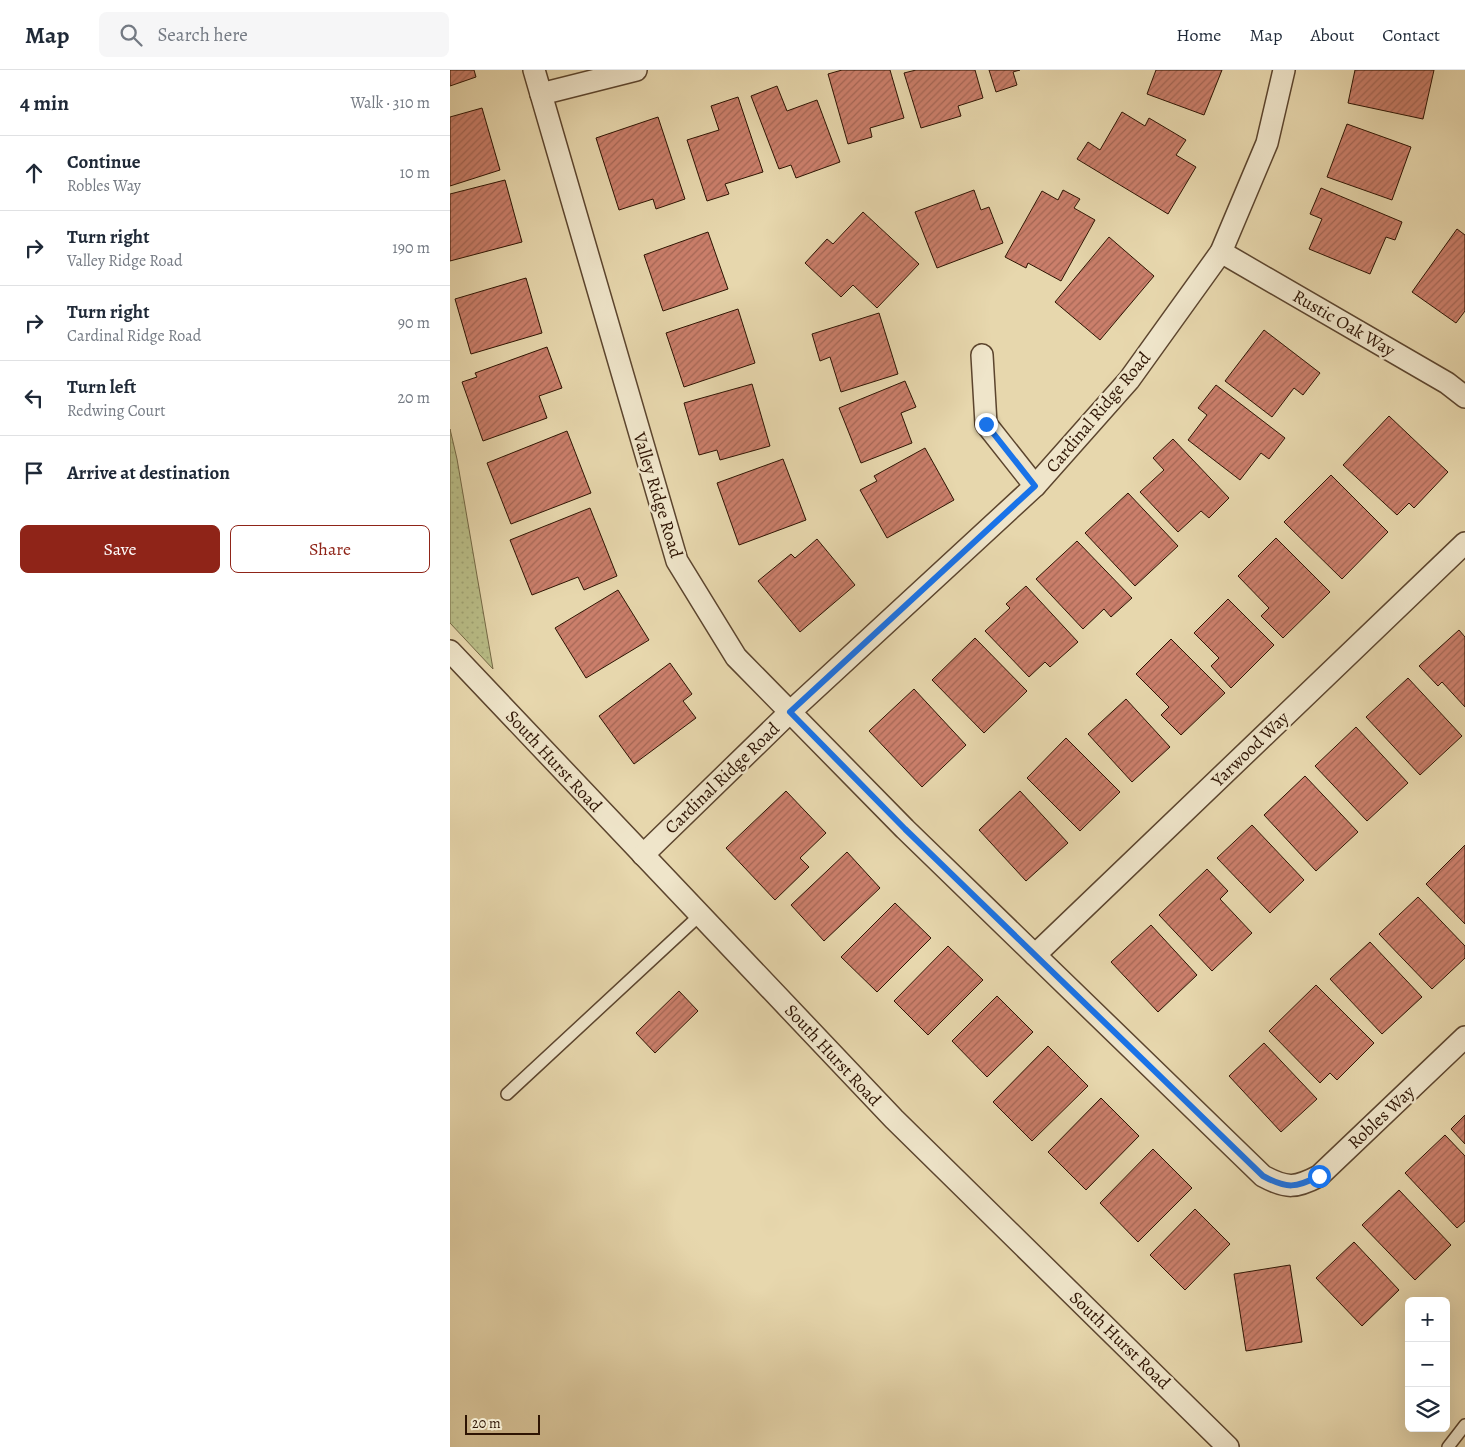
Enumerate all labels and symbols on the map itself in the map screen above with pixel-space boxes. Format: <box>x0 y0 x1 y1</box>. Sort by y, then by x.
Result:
street label: Rustic Oak Way <box>1288 284 1400 362</box>
street label: Cardinal Ridge Road <box>1040 346 1156 478</box>
route end <box>975 413 998 436</box>
street label: Valley Ridge Road <box>627 428 689 561</box>
street label: South Hurst Road <box>500 705 608 817</box>
street label: Yarwood Way <box>1205 705 1295 793</box>
street label: Cardinal Ridge Road <box>659 717 785 839</box>
street label: South Hurst Road <box>779 999 887 1111</box>
street label: Robles Way <box>1342 1079 1420 1154</box>
route start <box>1308 1165 1331 1188</box>
street label: South Hurst Road <box>1064 1286 1176 1395</box>
scale bar <box>465 1412 540 1435</box>

